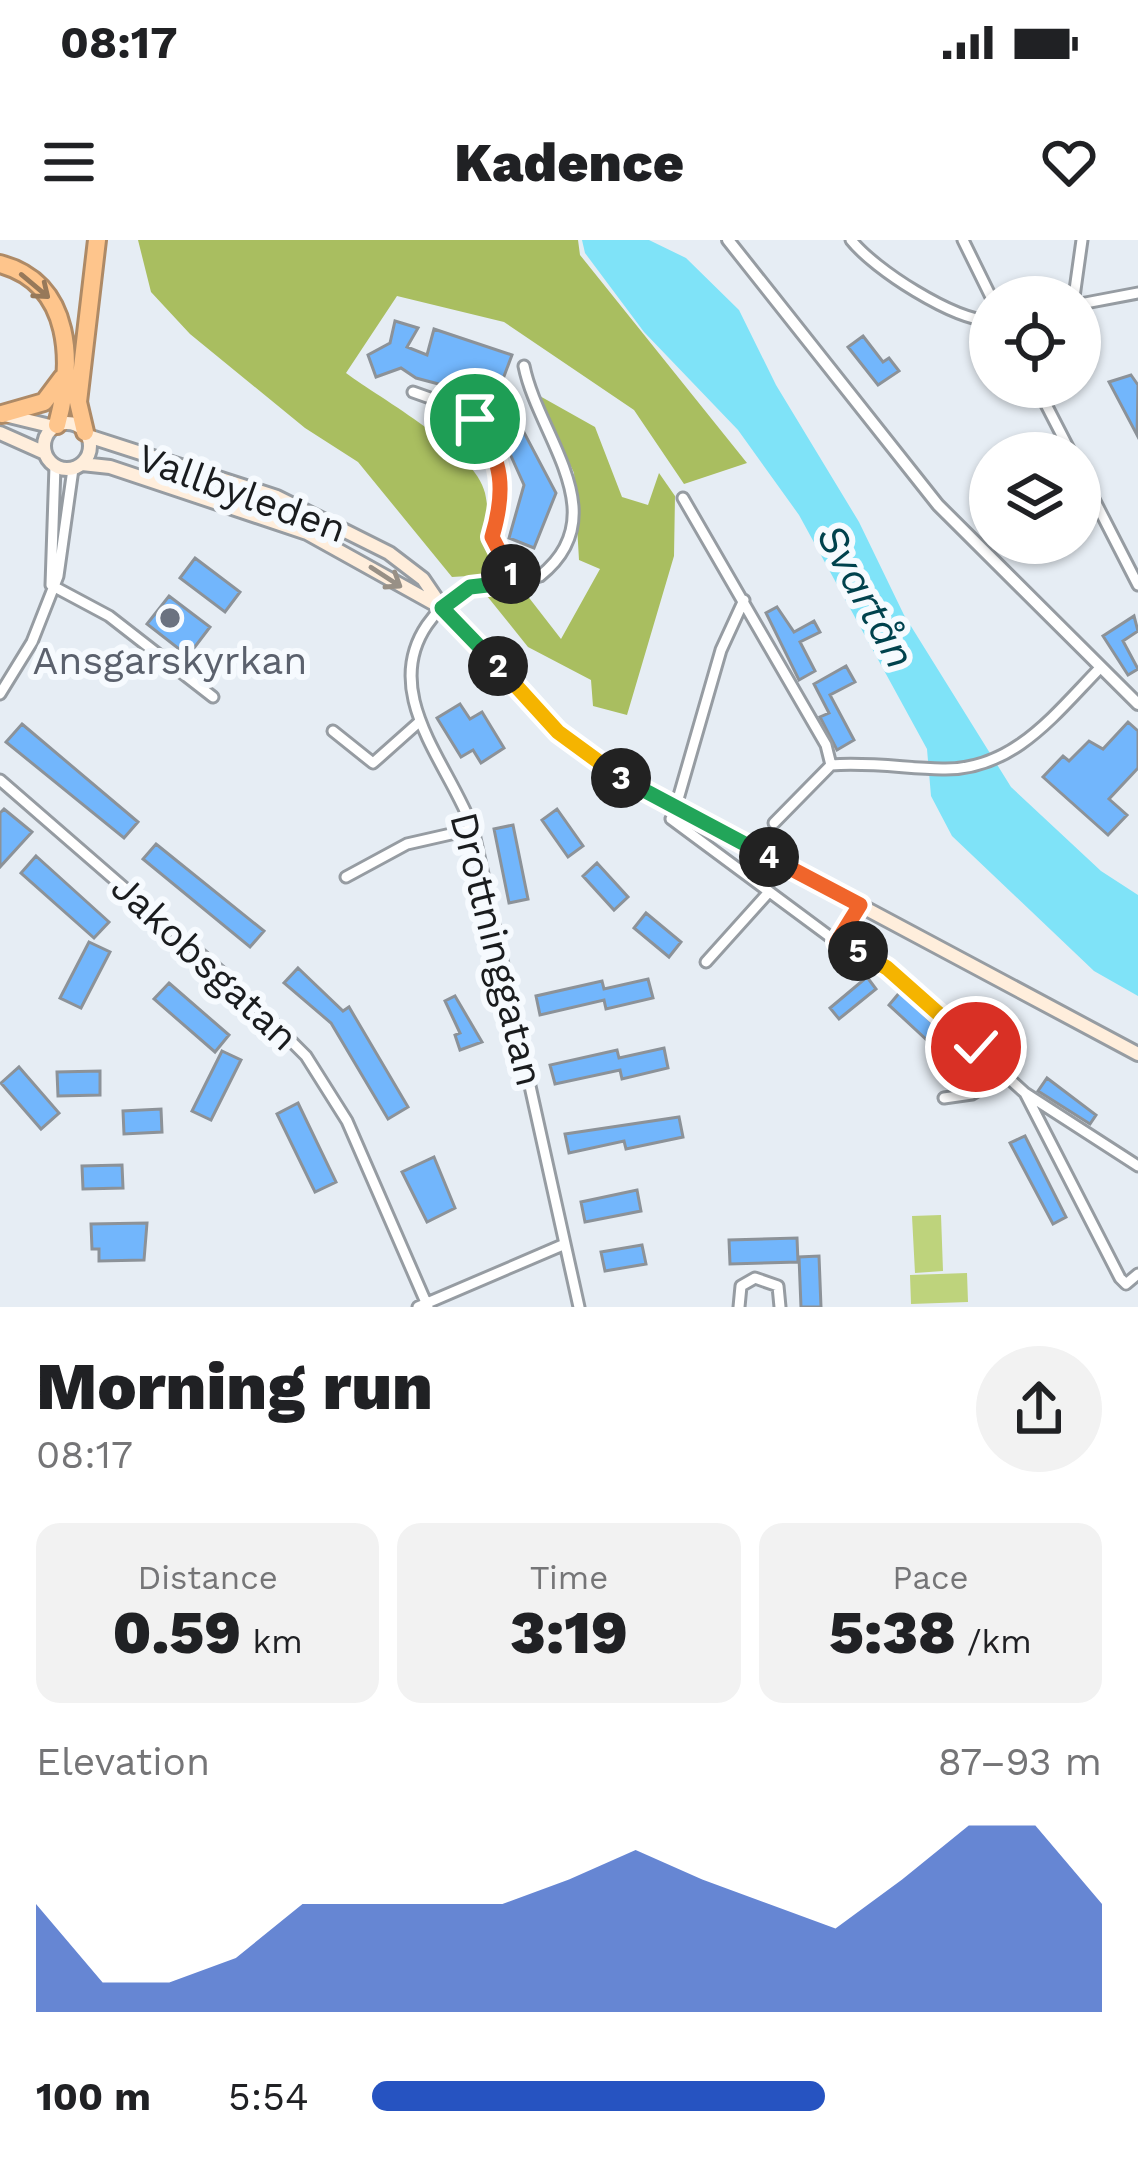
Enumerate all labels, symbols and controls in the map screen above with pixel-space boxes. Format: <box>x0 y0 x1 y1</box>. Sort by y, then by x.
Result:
text: 08:17 <box>60 16 178 69</box>
icon: menu <box>36 129 102 195</box>
icon: heart <box>1036 129 1102 195</box>
text: Kadence <box>454 131 684 194</box>
one-way arrow <box>19 272 50 299</box>
map controls <box>969 276 1101 564</box>
button: locate <box>969 276 1101 408</box>
pin <box>424 368 526 470</box>
icon: arrive <box>442 386 508 452</box>
button: layers <box>969 432 1101 564</box>
street label: Vallbyleden <box>132 435 352 551</box>
water label: Svartån <box>807 515 925 677</box>
pin: 1 <box>481 544 541 604</box>
text: 1 <box>504 554 518 593</box>
one-way arrow <box>369 565 403 590</box>
marker: Ansgarskyrkan <box>157 605 183 631</box>
pin: 2 <box>468 636 528 696</box>
place label: Ansgarskyrkan <box>33 638 308 683</box>
text: 2 <box>488 646 508 685</box>
pin: 3 <box>591 748 651 808</box>
text: 3 <box>611 758 631 797</box>
street label: Drottninggatan <box>441 807 553 1091</box>
pin: 4 <box>739 827 799 887</box>
text: 4 <box>758 837 780 876</box>
street label: Jakobsgatan <box>103 864 307 1060</box>
pin: 5 <box>828 921 888 981</box>
text: 5 <box>848 931 868 970</box>
pin <box>925 996 1027 1098</box>
icon: check <box>943 1014 1009 1080</box>
button: share <box>976 1346 1102 1472</box>
text: Morning run <box>36 1348 433 1425</box>
text: 08:17 <box>36 1432 133 1477</box>
text: Distance <box>138 1558 278 1597</box>
text: Time <box>530 1558 608 1597</box>
text: Pace <box>892 1558 969 1597</box>
text: 0.59 <box>113 1597 241 1668</box>
text: 3:19 <box>510 1597 628 1668</box>
text: 5:38 <box>829 1597 956 1668</box>
text: km <box>241 1622 303 1661</box>
text: /km <box>956 1622 1032 1661</box>
text: Elevation <box>36 1739 210 1784</box>
text: 87–93 m <box>938 1739 1102 1784</box>
text: 100 m <box>36 2074 151 2119</box>
text: 5:54 <box>228 2074 309 2119</box>

